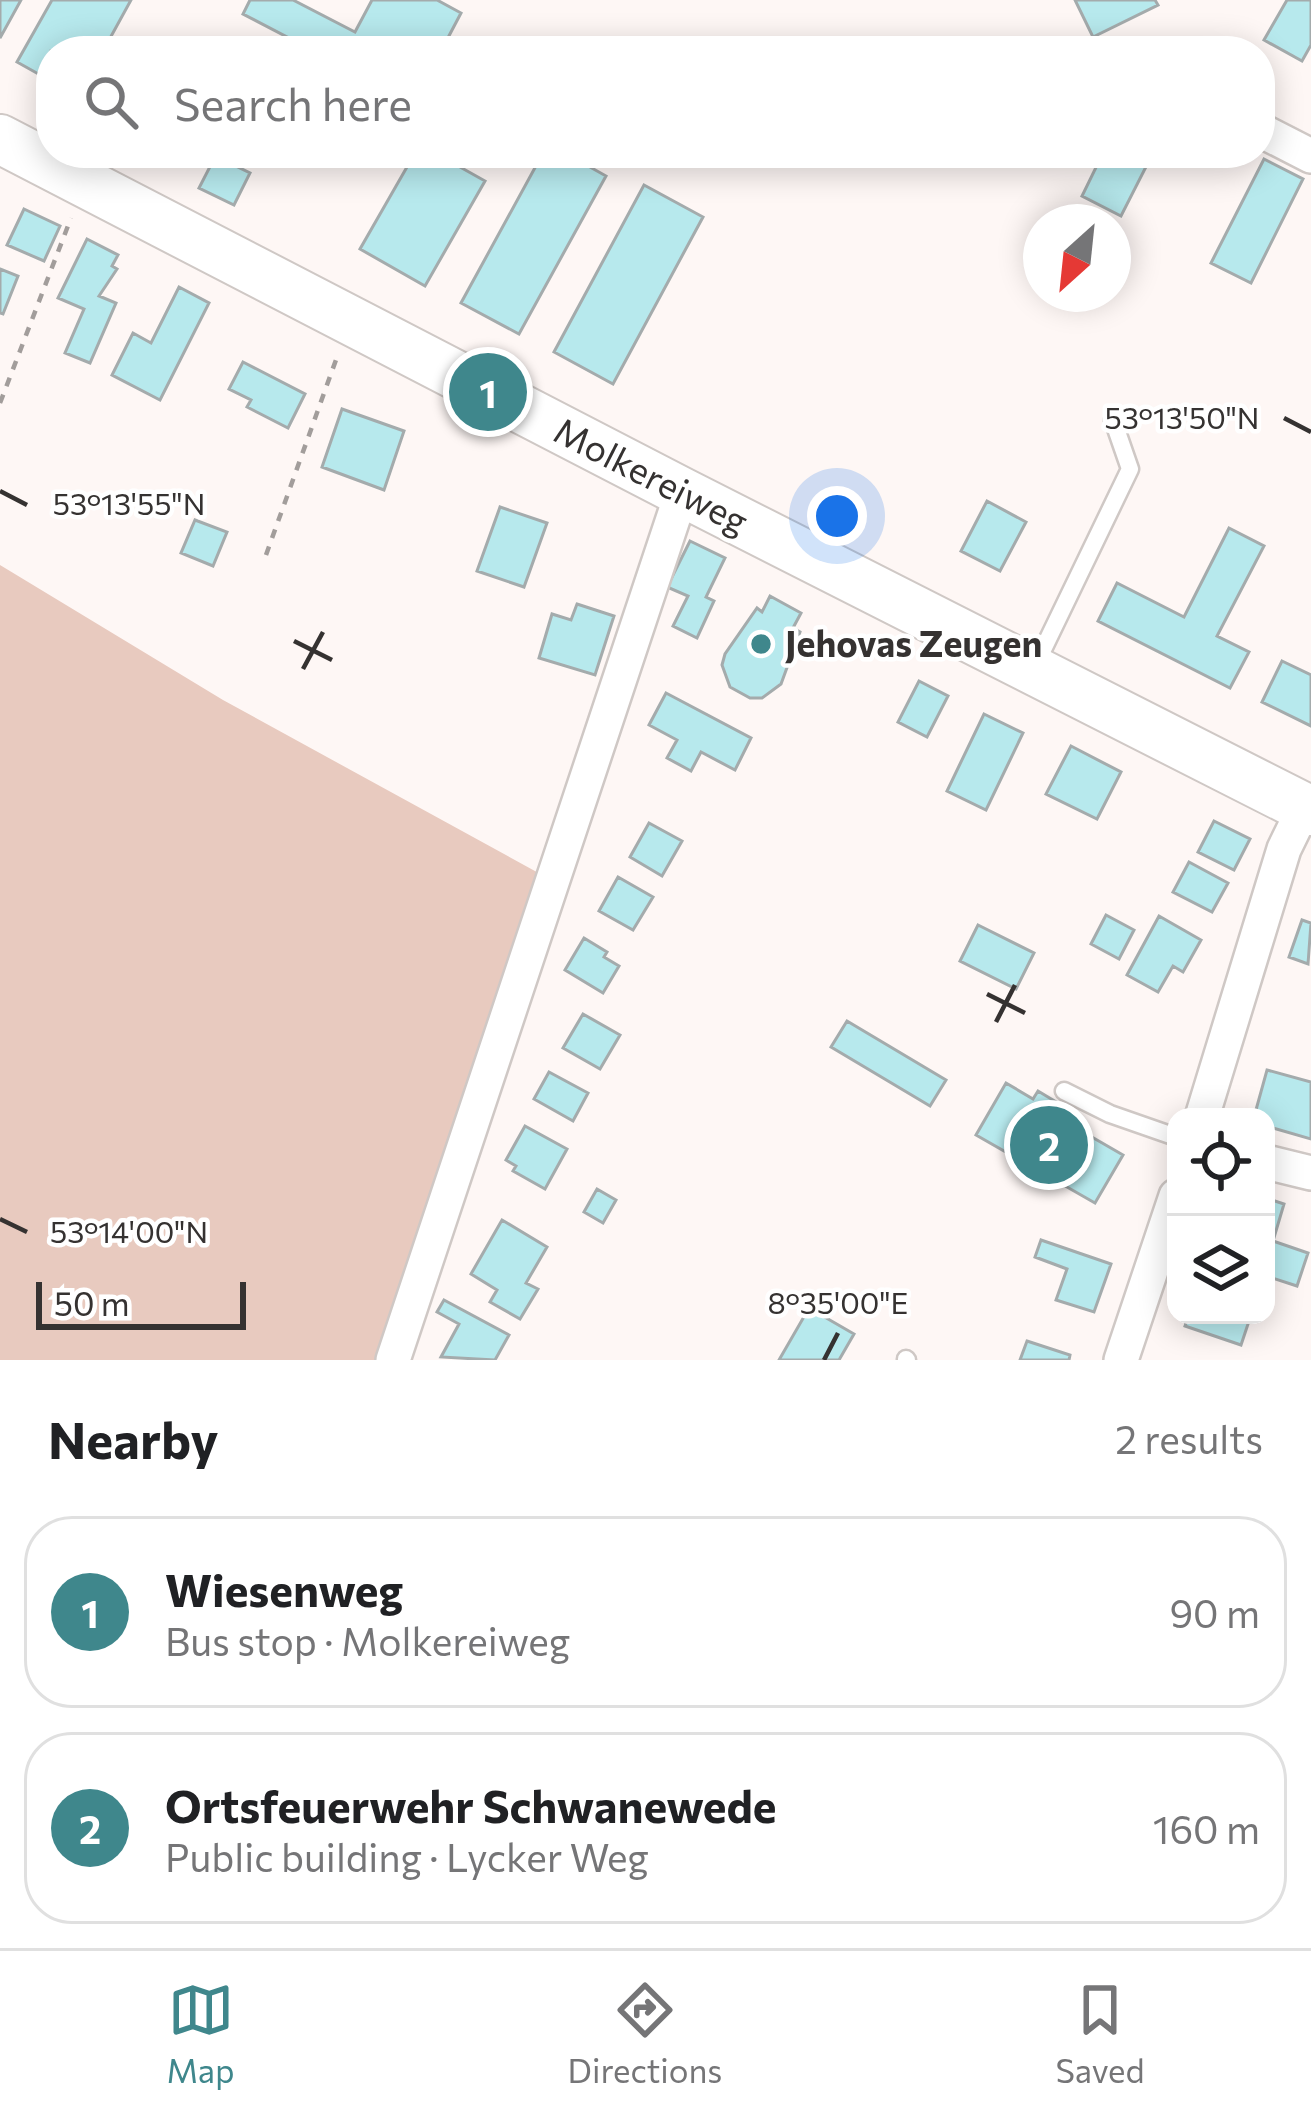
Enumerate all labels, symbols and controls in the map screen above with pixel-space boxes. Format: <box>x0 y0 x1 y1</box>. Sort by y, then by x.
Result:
search box <box>36 36 1275 168</box>
icon: search <box>78 69 144 135</box>
text: Search here <box>174 75 412 130</box>
north arrow <box>1023 204 1131 312</box>
pin: 1 <box>449 347 527 437</box>
text: 53°13'50"N <box>1105 398 1259 435</box>
street label: Molkereiweg <box>548 407 756 542</box>
text: 53°13'55"N <box>53 484 205 521</box>
your location <box>807 486 867 546</box>
place label: Jehovas Zeugen <box>785 620 1042 664</box>
marker: Jehovas Zeugen <box>748 631 774 657</box>
pin: 2 <box>1010 1100 1088 1190</box>
map controls <box>1167 1108 1275 1324</box>
button: locate <box>1167 1108 1275 1216</box>
text: 53°14'00"N <box>50 1212 208 1249</box>
button: layers <box>1167 1216 1275 1324</box>
scale bar <box>36 1276 246 1329</box>
text: 50 m <box>54 1282 130 1323</box>
text: 8°35'00"E <box>768 1283 908 1320</box>
text: Nearby <box>48 1407 218 1470</box>
text: 2 results <box>1115 1414 1263 1462</box>
text: Wiesenweg <box>165 1561 403 1616</box>
text: 1 <box>81 1588 99 1636</box>
text: 90 m <box>1169 1588 1260 1636</box>
text: Bus stop · Molkereiweg <box>165 1616 570 1664</box>
text: Ortsfeuerwehr Schwanewede <box>165 1777 777 1832</box>
text: 2 <box>79 1804 101 1852</box>
text: 160 m <box>1153 1804 1260 1852</box>
text: Public building · Lycker Weg <box>165 1832 649 1880</box>
tab: Map <box>167 1977 235 2090</box>
tab: Directions <box>568 1977 722 2090</box>
tab: Saved <box>1055 1977 1144 2090</box>

